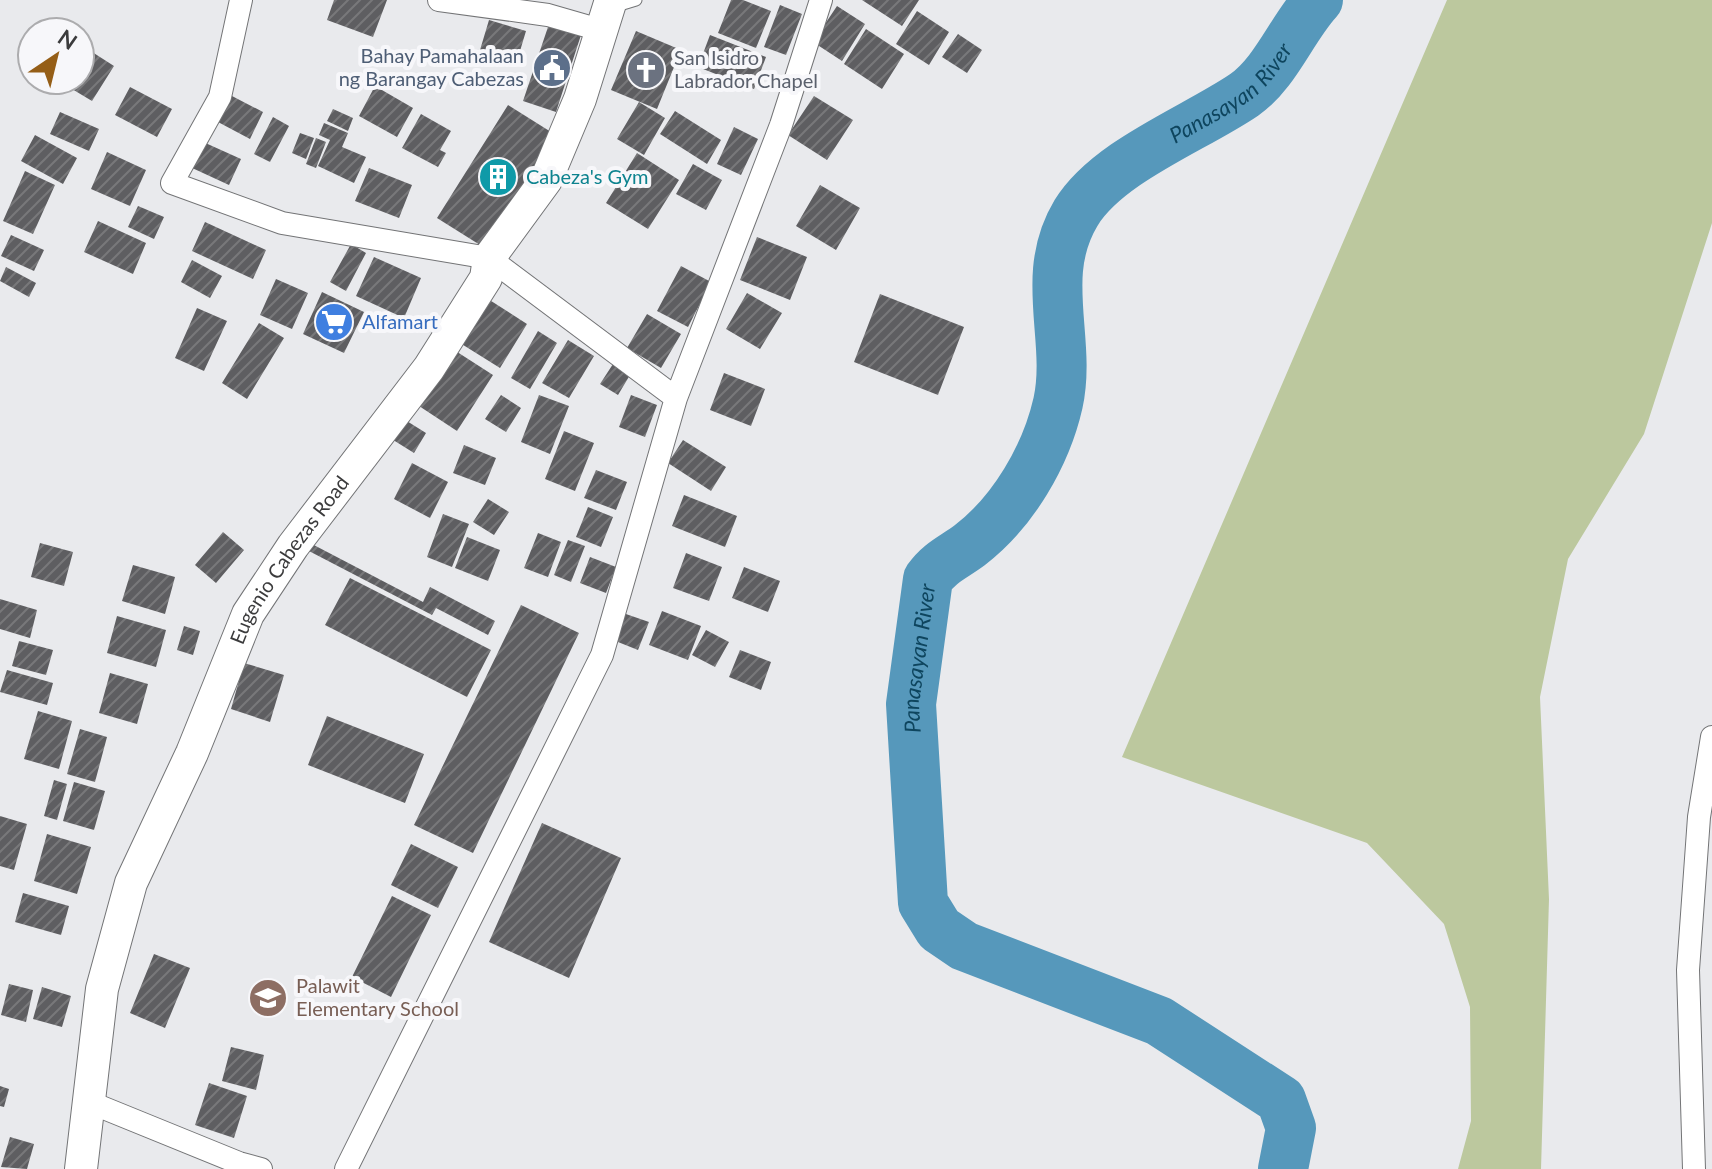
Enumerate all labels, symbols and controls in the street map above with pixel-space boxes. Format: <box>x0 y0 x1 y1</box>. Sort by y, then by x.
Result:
north arrow <box>16 16 96 96</box>
text: N <box>53 23 82 55</box>
water label: Panasayan River <box>1164 37 1297 148</box>
place label: Bahay Pamahalaan ng Barangay Cabezas <box>339 43 524 90</box>
place label: San Isidro Labrador Chapel <box>674 45 818 92</box>
public building icon: Bahay Pamahalaan ng Barangay Cabezas <box>531 47 573 89</box>
church icon: San Isidro Labrador Chapel <box>625 49 667 91</box>
building icon: Cabeza's Gym <box>477 156 519 198</box>
place label: Cabeza's Gym <box>526 164 649 188</box>
supermarket icon: Alfamart <box>313 301 355 343</box>
place label: Alfamart <box>362 309 438 333</box>
street label: Eugenio Cabezas Road <box>224 471 353 647</box>
water label: Panasayan River <box>897 582 940 734</box>
place label: Palawit Elementary School <box>296 973 459 1020</box>
school or university icon: Palawit Elementary School <box>247 977 289 1019</box>

